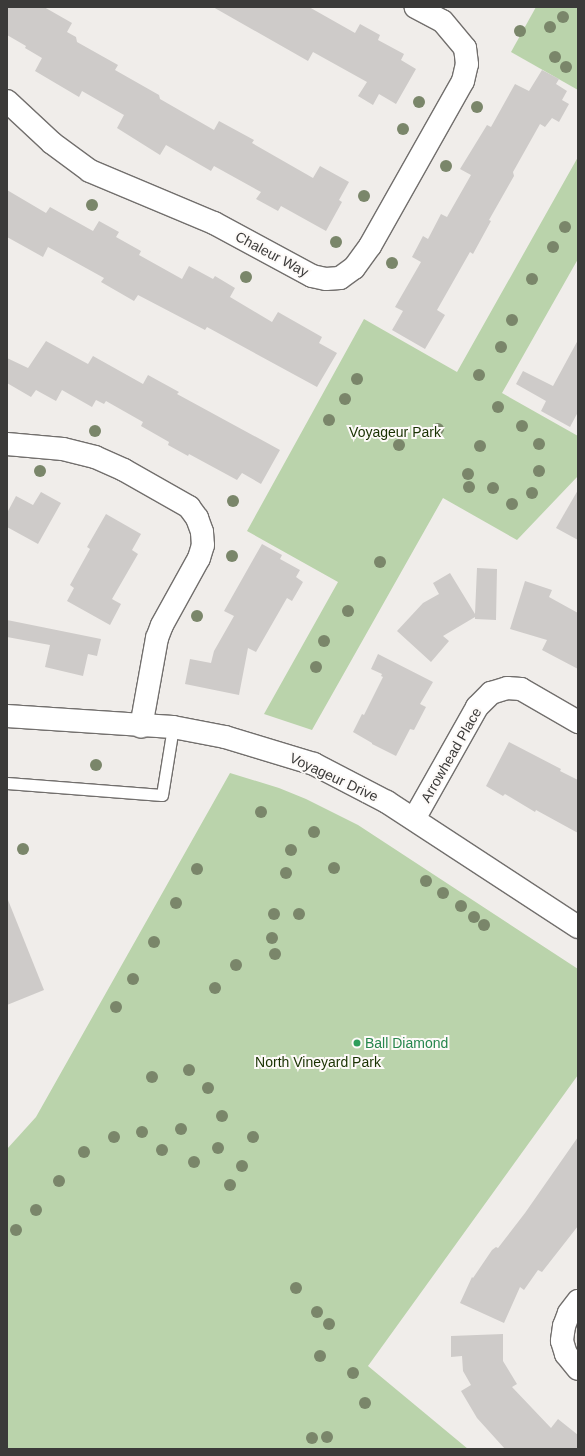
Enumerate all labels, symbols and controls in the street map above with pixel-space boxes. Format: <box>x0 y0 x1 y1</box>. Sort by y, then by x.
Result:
street label: Chaleur Way <box>233 228 311 280</box>
park label: Voyageur Park <box>349 424 441 440</box>
street label: Arrowhead Place <box>417 705 485 805</box>
street label: Voyageur Drive <box>287 749 381 805</box>
place label: Ball Diamond <box>365 1035 448 1051</box>
marker: Ball Diamond <box>352 1038 362 1048</box>
park label: North Vineyard Park <box>255 1054 381 1070</box>

